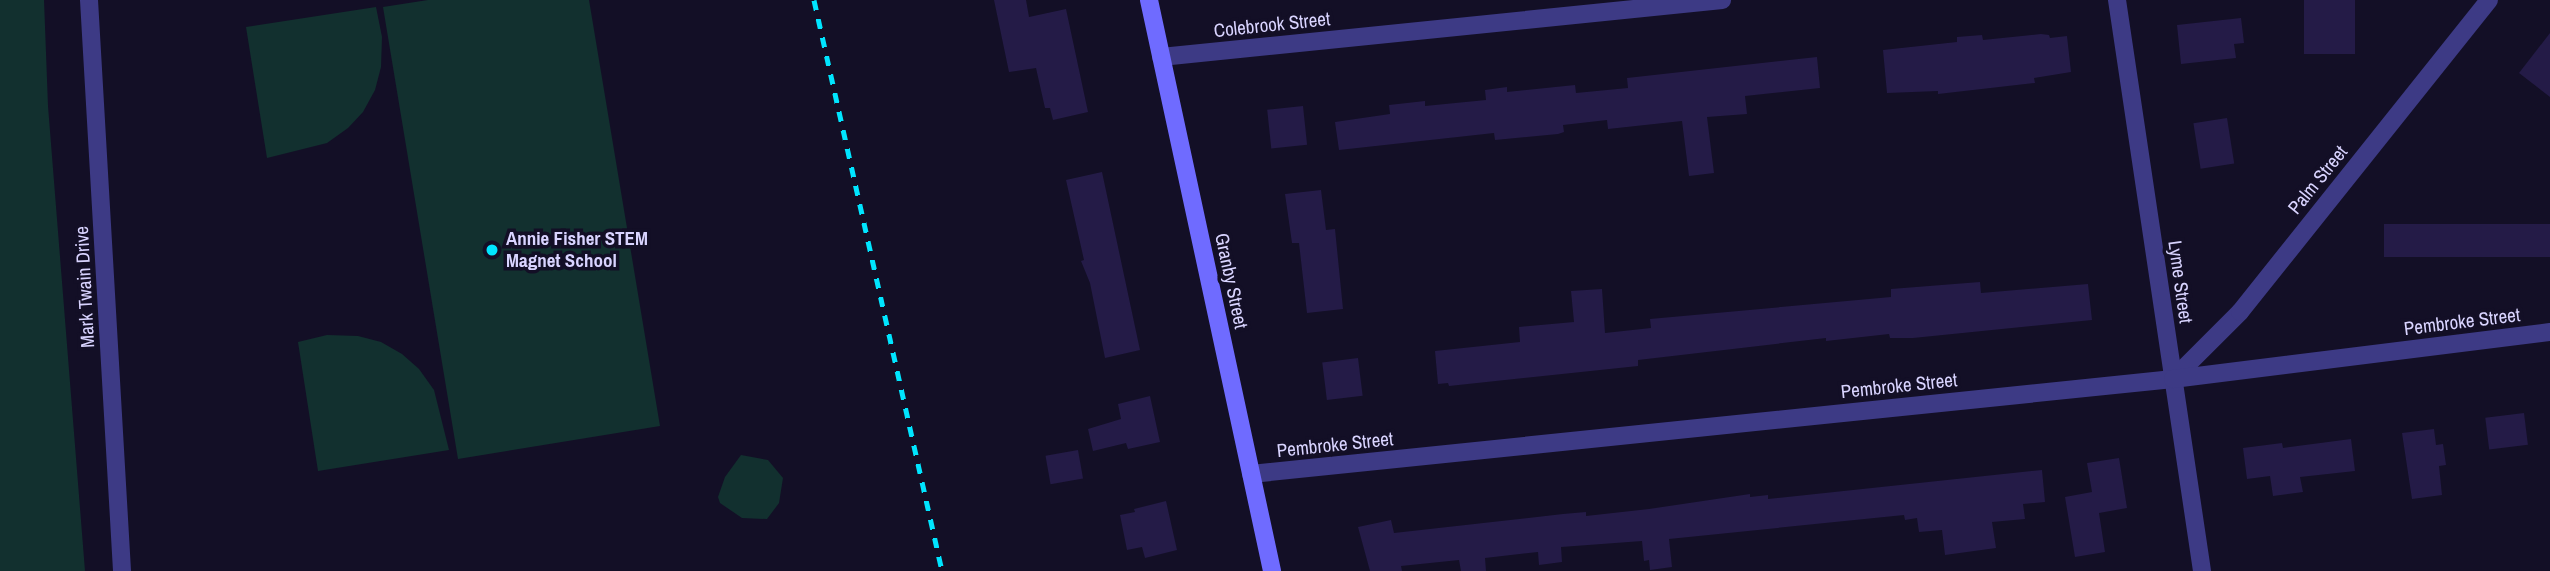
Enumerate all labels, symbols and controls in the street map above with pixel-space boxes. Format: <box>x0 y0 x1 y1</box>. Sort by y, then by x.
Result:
street label: Colebrook Street <box>1213 8 1331 42</box>
street label: Palm Street <box>2284 141 2352 219</box>
street label: Mark Twain Drive <box>70 225 100 349</box>
place label: Annie Fisher STEM Magnet School <box>506 228 648 272</box>
street label: Granby Street <box>1210 231 1252 331</box>
street label: Lyme Street <box>2163 239 2197 325</box>
marker: Annie Fisher STEM Magnet School <box>484 242 500 258</box>
street label: Pembroke Street <box>2403 304 2521 340</box>
street label: Pembroke Street <box>1840 369 1958 403</box>
street label: Pembroke Street <box>1276 428 1394 462</box>

